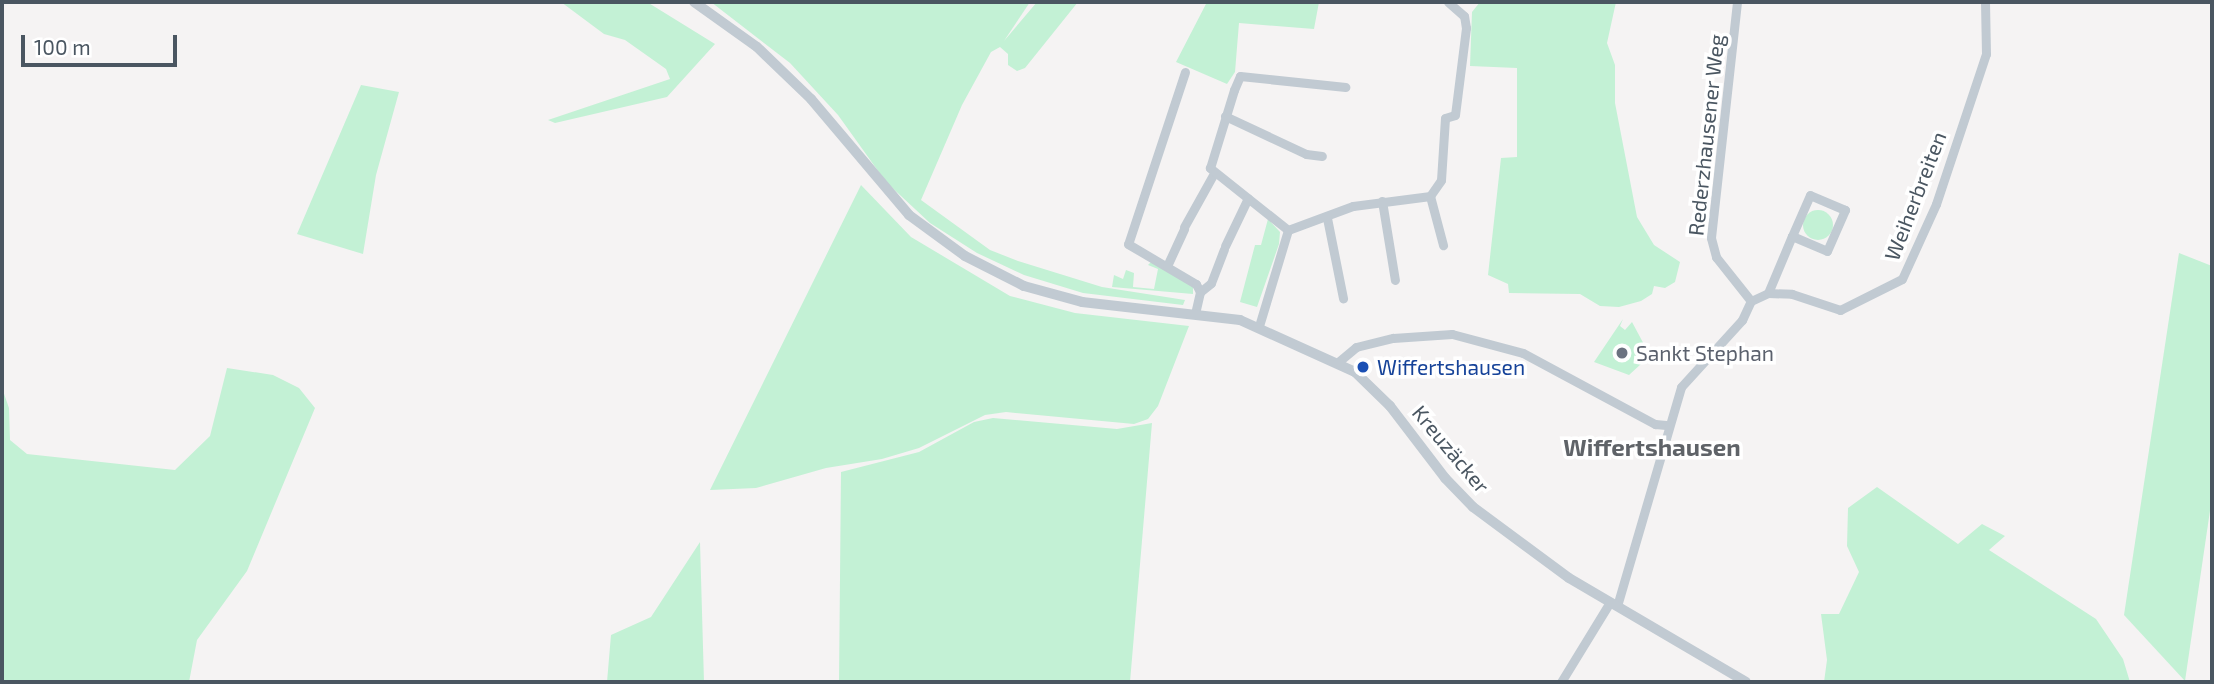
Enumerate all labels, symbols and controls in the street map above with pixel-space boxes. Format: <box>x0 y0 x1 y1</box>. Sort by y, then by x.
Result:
scale bar <box>24 21 180 65</box>
street label: Rederzhausener Weg <box>1683 33 1729 237</box>
text: 100 m <box>34 34 91 59</box>
street label: Weiherbreiten <box>1879 128 1951 264</box>
place label: Sankt Stephan <box>1636 340 1774 366</box>
marker: Sankt Stephan <box>1614 345 1630 361</box>
place label: Wiffertshausen <box>1377 354 1525 380</box>
marker: Wiffertshausen <box>1355 359 1371 375</box>
street label: Kreuzäcker <box>1407 400 1495 498</box>
district label: Wiffertshausen <box>1563 433 1741 461</box>

